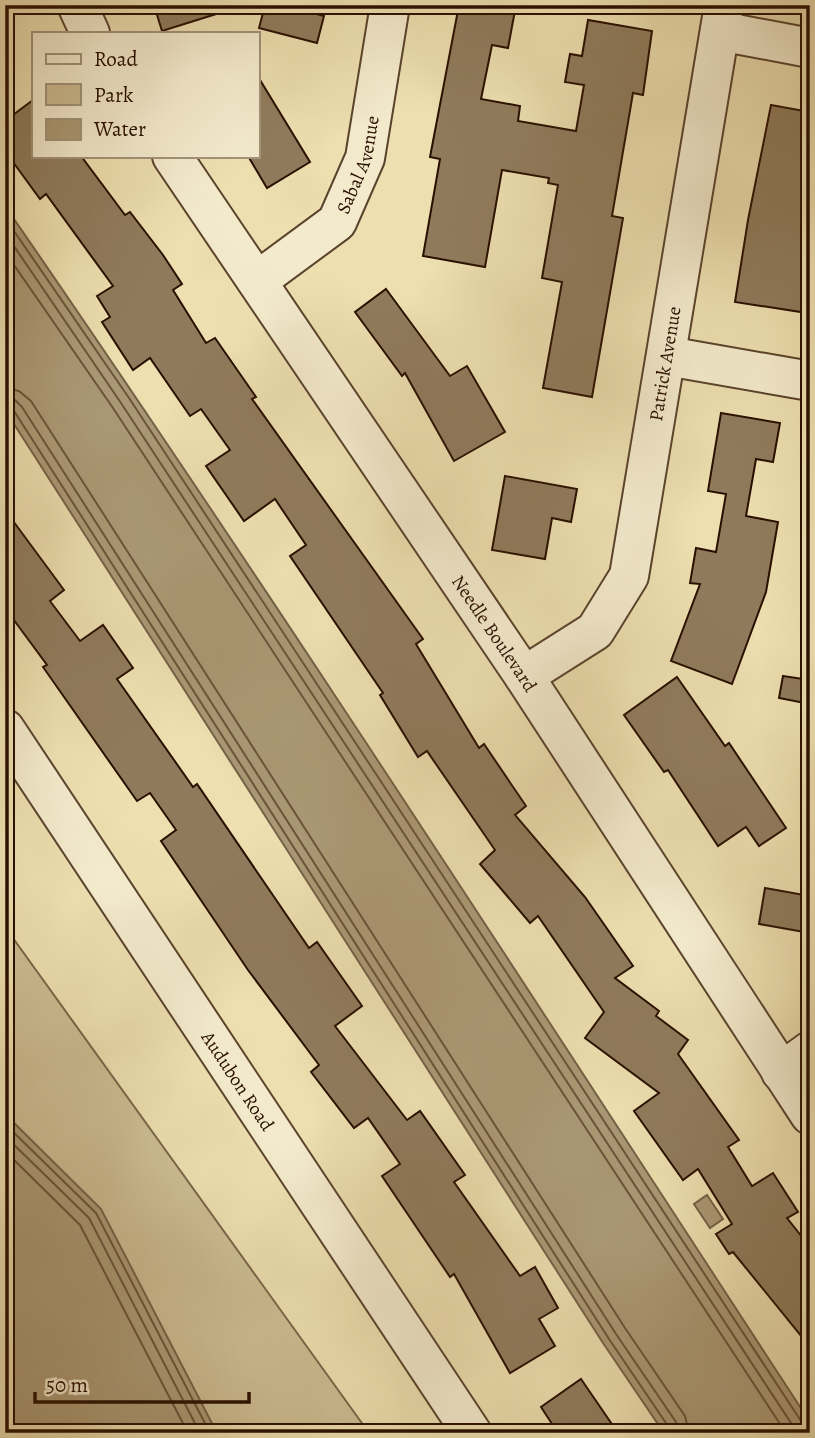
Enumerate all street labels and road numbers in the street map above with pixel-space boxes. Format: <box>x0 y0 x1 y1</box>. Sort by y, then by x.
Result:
street label: Sabal Avenue <box>330 114 386 218</box>
street label: Patrick Avenue <box>643 305 688 423</box>
street label: Needle Boulevard <box>445 570 543 698</box>
street label: Audubon Road <box>194 1026 280 1137</box>

